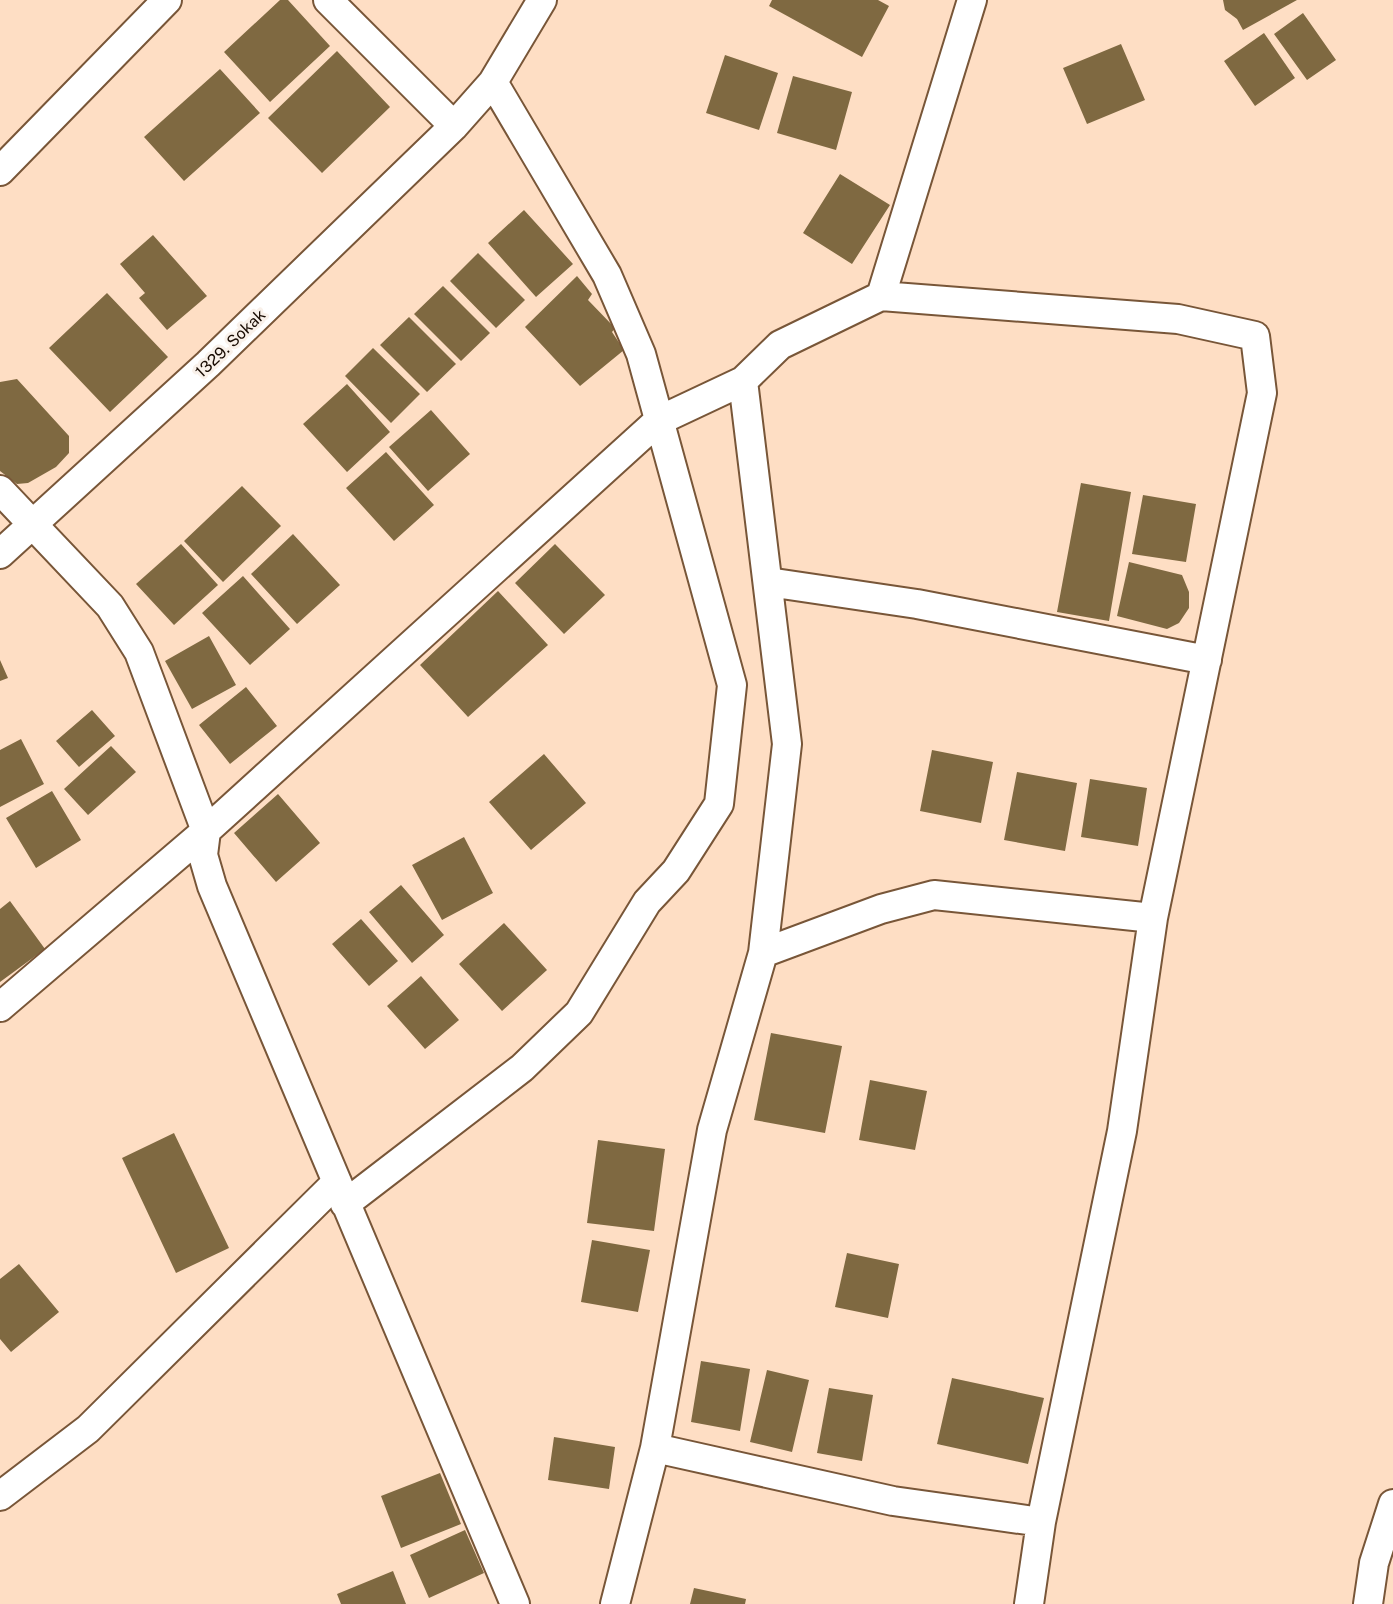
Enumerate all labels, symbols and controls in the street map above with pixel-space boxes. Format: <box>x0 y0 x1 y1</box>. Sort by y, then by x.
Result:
street label: 1329. Sokak <box>191 305 269 381</box>

